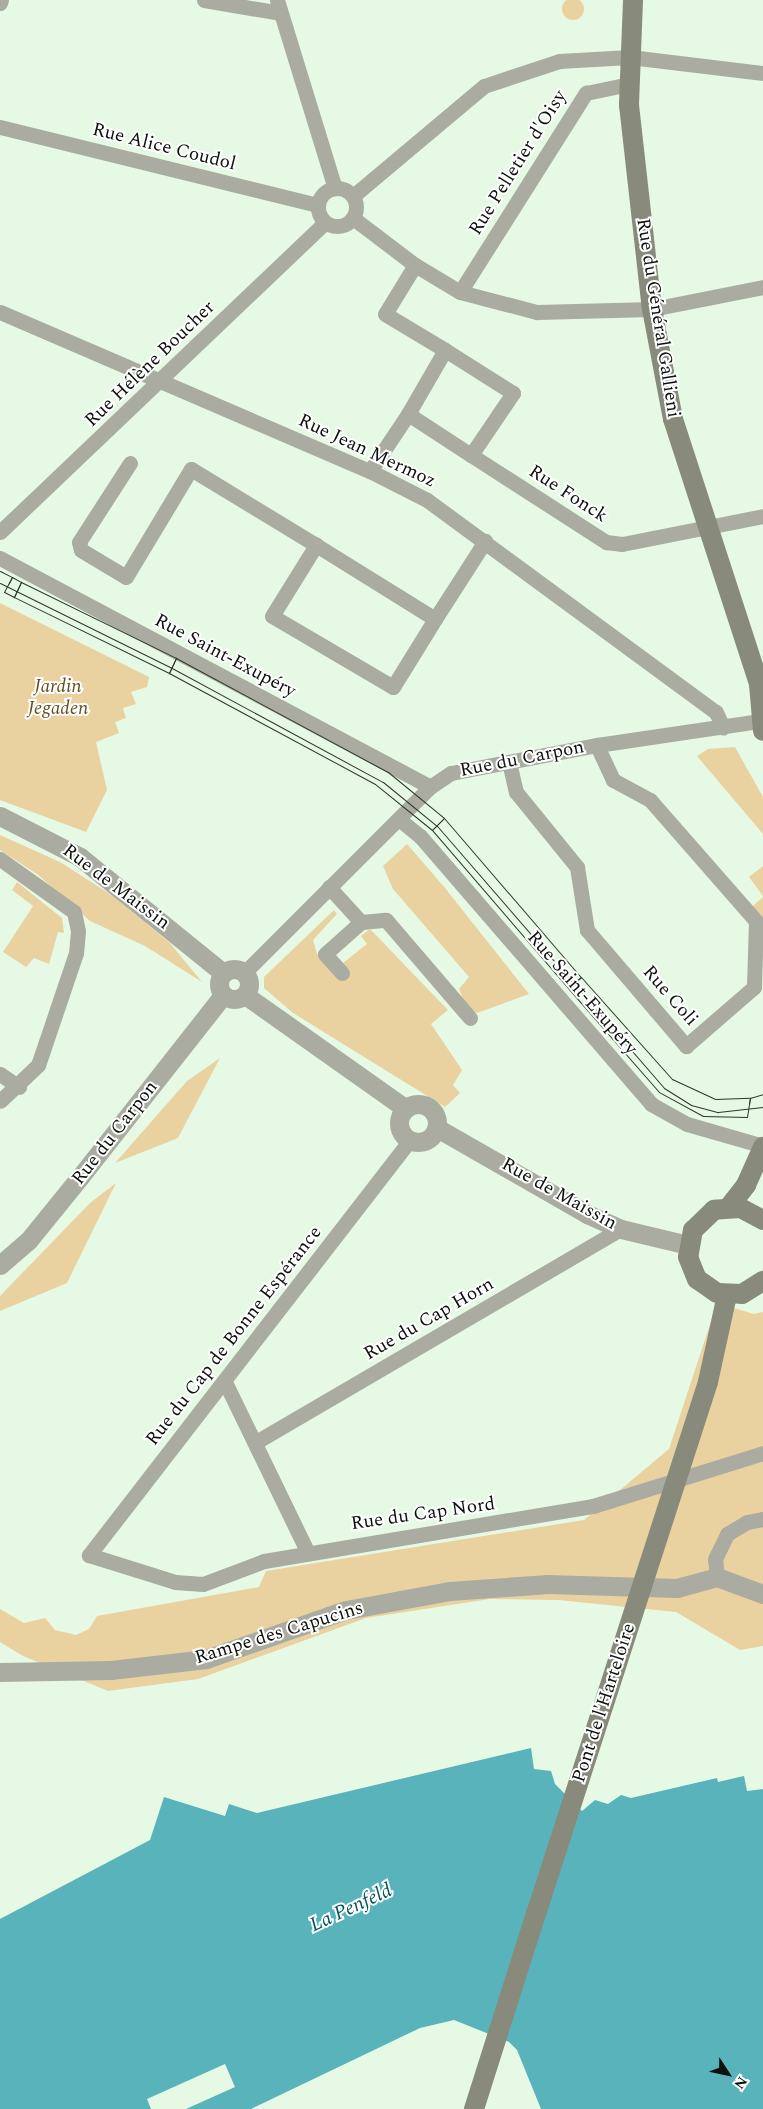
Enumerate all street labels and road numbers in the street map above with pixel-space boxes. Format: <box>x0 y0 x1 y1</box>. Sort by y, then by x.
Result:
street label: Rue Pelletier d'Oisy <box>464 86 572 240</box>
street label: Rue Alice Coudol <box>90 118 238 176</box>
street label: Rue du Général Gallieni <box>631 217 685 419</box>
street label: Rue Hélène Boucher <box>80 296 220 432</box>
street label: Rue Jean Mermoz <box>295 409 439 493</box>
street label: Rue Fonck <box>524 460 612 528</box>
street label: Rue Saint-Exupéry <box>151 609 299 703</box>
street label: Rue du Carpon <box>458 736 586 782</box>
street label: Rue de Maissin <box>58 839 174 935</box>
street label: Rue Saint-Exupéry <box>522 926 642 1060</box>
street label: Rue Coli <box>638 961 702 1031</box>
street label: Rue du Carpon <box>67 1076 163 1190</box>
street label: Rue de Maissin <box>497 1153 621 1235</box>
street label: Rue du Cap de Bonne Espérance <box>141 1222 327 1450</box>
street label: Rue du Cap Horn <box>360 1273 498 1365</box>
street label: Rue du Cap Nord <box>349 1493 497 1535</box>
street label: Rampe des Capucins <box>192 1597 366 1669</box>
street label: Pont de l'Harteloire <box>567 1620 641 1786</box>

